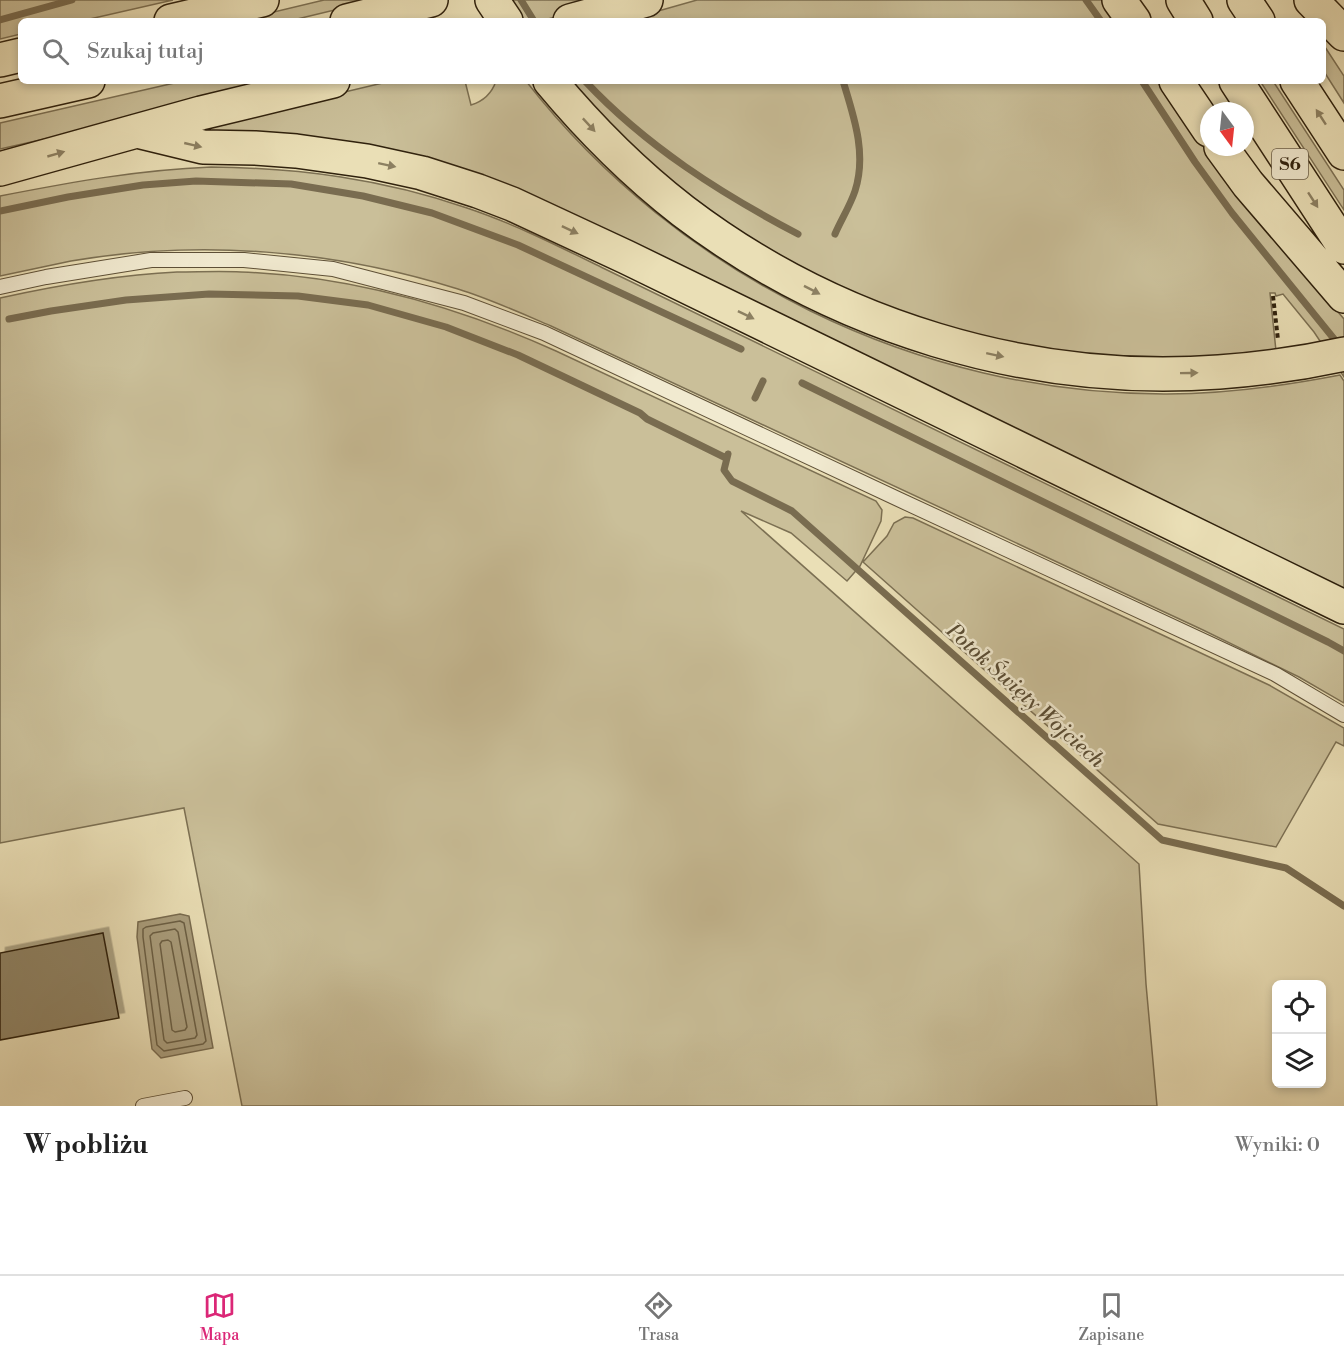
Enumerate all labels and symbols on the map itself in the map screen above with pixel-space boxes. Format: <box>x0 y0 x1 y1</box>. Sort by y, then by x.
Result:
north arrow <box>1200 102 1254 156</box>
one-way arrow <box>1315 109 1326 125</box>
one-way arrow <box>582 117 595 132</box>
one-way arrow <box>184 141 203 150</box>
one-way arrow <box>47 149 65 158</box>
road number: S6 <box>1272 149 1308 179</box>
one-way arrow <box>378 161 397 170</box>
one-way arrow <box>1308 192 1319 209</box>
one-way arrow <box>562 226 579 235</box>
one-way arrow <box>803 286 820 295</box>
one-way arrow <box>737 311 754 320</box>
one-way arrow <box>986 351 1004 361</box>
one-way arrow <box>1179 369 1198 378</box>
water label: Potok Święty Wojciech <box>940 615 1112 774</box>

